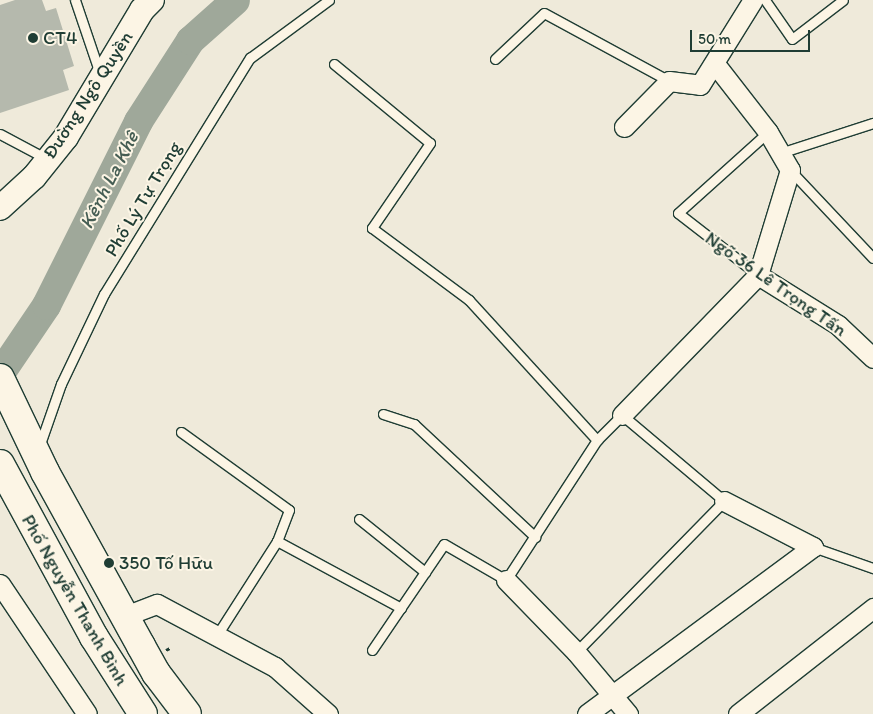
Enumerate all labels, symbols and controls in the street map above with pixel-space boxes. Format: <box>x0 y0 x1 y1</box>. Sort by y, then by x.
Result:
scale bar <box>693 20 813 52</box>
street label: Đường Ngô Quyền <box>38 27 138 163</box>
place label: CT4 <box>43 27 77 49</box>
text: 50 m <box>698 30 731 48</box>
marker: CT4 <box>27 32 39 44</box>
water label: Kênh La Khê <box>74 127 144 233</box>
street label: Phố Lý Tự Trọng <box>100 138 186 260</box>
street label: Ngõ 36 Lê Trọng Tấn <box>702 228 850 340</box>
street label: Phố Nguyễn Thanh Bình <box>17 510 133 690</box>
place label: 350 Tố Hữu <box>119 552 213 574</box>
marker: 350 Tố Hữu <box>103 557 115 569</box>

